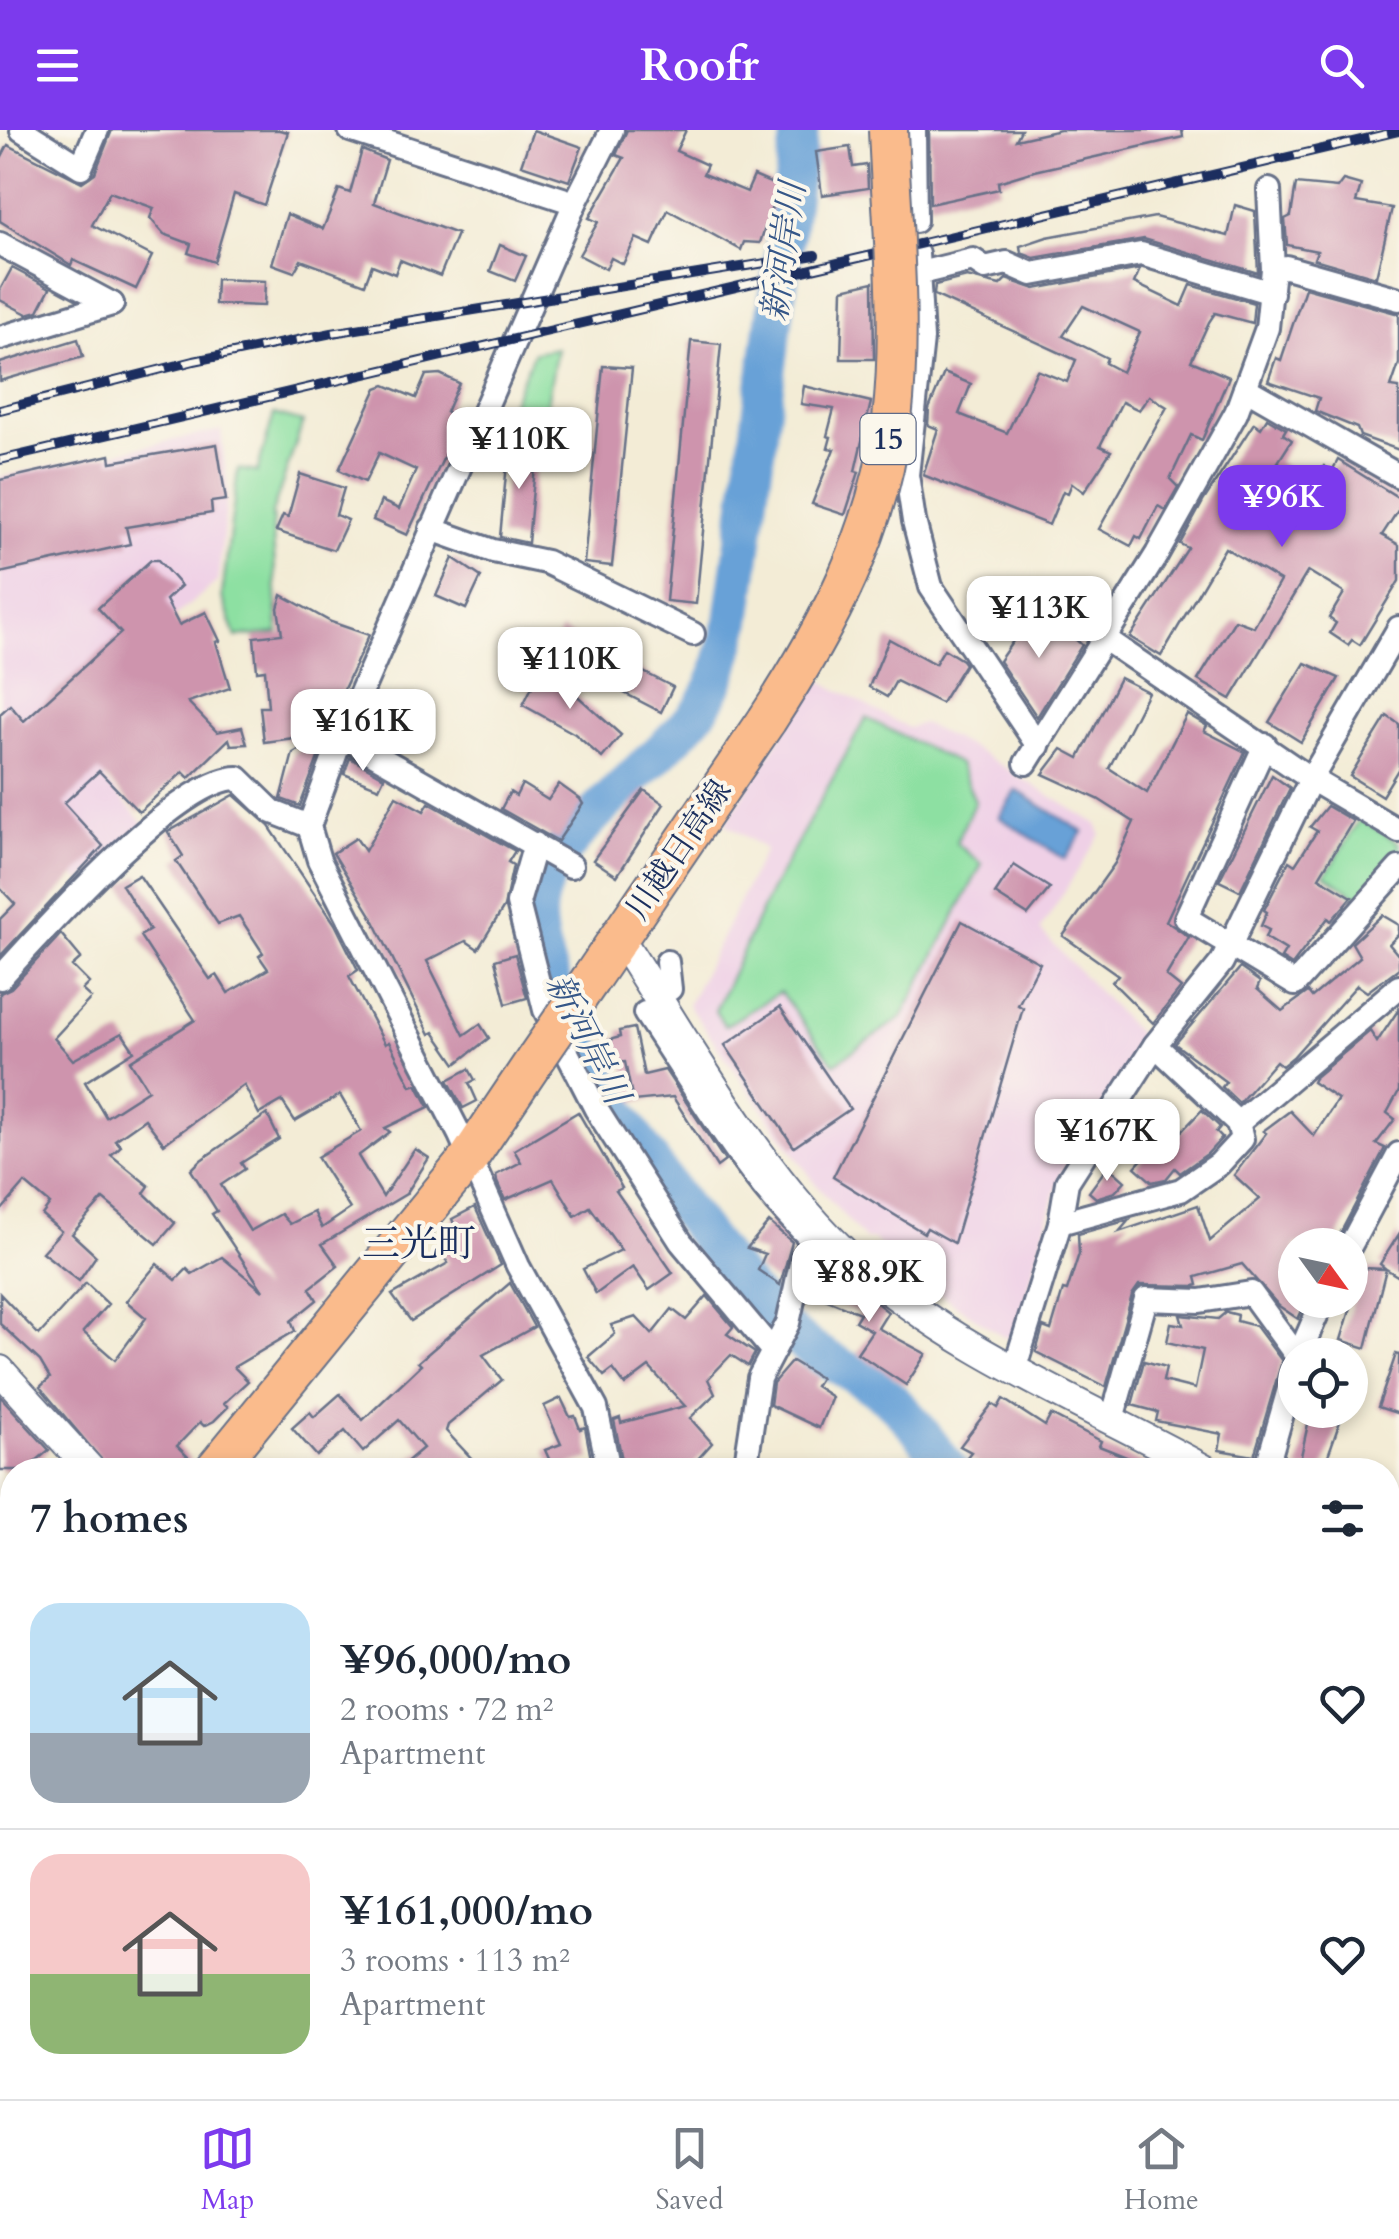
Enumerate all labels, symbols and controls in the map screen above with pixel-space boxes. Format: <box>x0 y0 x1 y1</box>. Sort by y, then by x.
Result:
text: Roofr <box>640 35 759 96</box>
icon: menu <box>30 38 85 93</box>
icon: search <box>1314 38 1369 93</box>
water label: 新河岸川 <box>750 175 818 325</box>
pin: ¥110K <box>449 407 589 492</box>
road number: 15 <box>860 414 916 464</box>
text: ¥110K <box>469 417 569 461</box>
pin: ¥96K <box>1223 465 1341 550</box>
text: ¥96K <box>1240 475 1324 519</box>
pin: ¥113K <box>969 576 1109 661</box>
text: ¥113K <box>989 586 1089 630</box>
pin: ¥110K <box>500 627 640 712</box>
text: ¥110K <box>520 637 620 681</box>
pin: ¥161K <box>293 689 433 774</box>
text: ¥161K <box>313 699 413 743</box>
street label: 川越日高線 <box>616 771 742 929</box>
water label: 新河岸川 <box>534 966 642 1116</box>
pin: ¥167K <box>1037 1099 1177 1184</box>
text: ¥167K <box>1057 1109 1157 1153</box>
district label: 三光町 <box>362 1218 476 1270</box>
north arrow <box>1278 1228 1368 1318</box>
map controls <box>1278 1228 1368 1428</box>
pin: ¥88.9K <box>788 1240 950 1325</box>
text: ¥88.9K <box>814 1250 924 1294</box>
button: locate <box>1278 1338 1368 1428</box>
text: 7 homes <box>30 1490 188 1547</box>
icon: filters <box>1315 1491 1370 1546</box>
text: ¥96,000/mo <box>340 1631 571 1688</box>
icon: home <box>110 1643 230 1763</box>
icon: heart <box>1315 1676 1370 1731</box>
text: 2 rooms · 72 m² <box>340 1688 553 1732</box>
text: Apartment <box>340 1732 485 1776</box>
text: ¥161,000/mo <box>340 1882 593 1939</box>
icon: home <box>110 1894 230 2014</box>
icon: heart <box>1315 1927 1370 1982</box>
text: 3 rooms · 113 m² <box>340 1939 570 1983</box>
text: Apartment <box>340 1983 485 2027</box>
tab: Map <box>200 2121 255 2219</box>
tab: Saved <box>656 2121 723 2219</box>
tab: Home <box>1124 2121 1199 2219</box>

